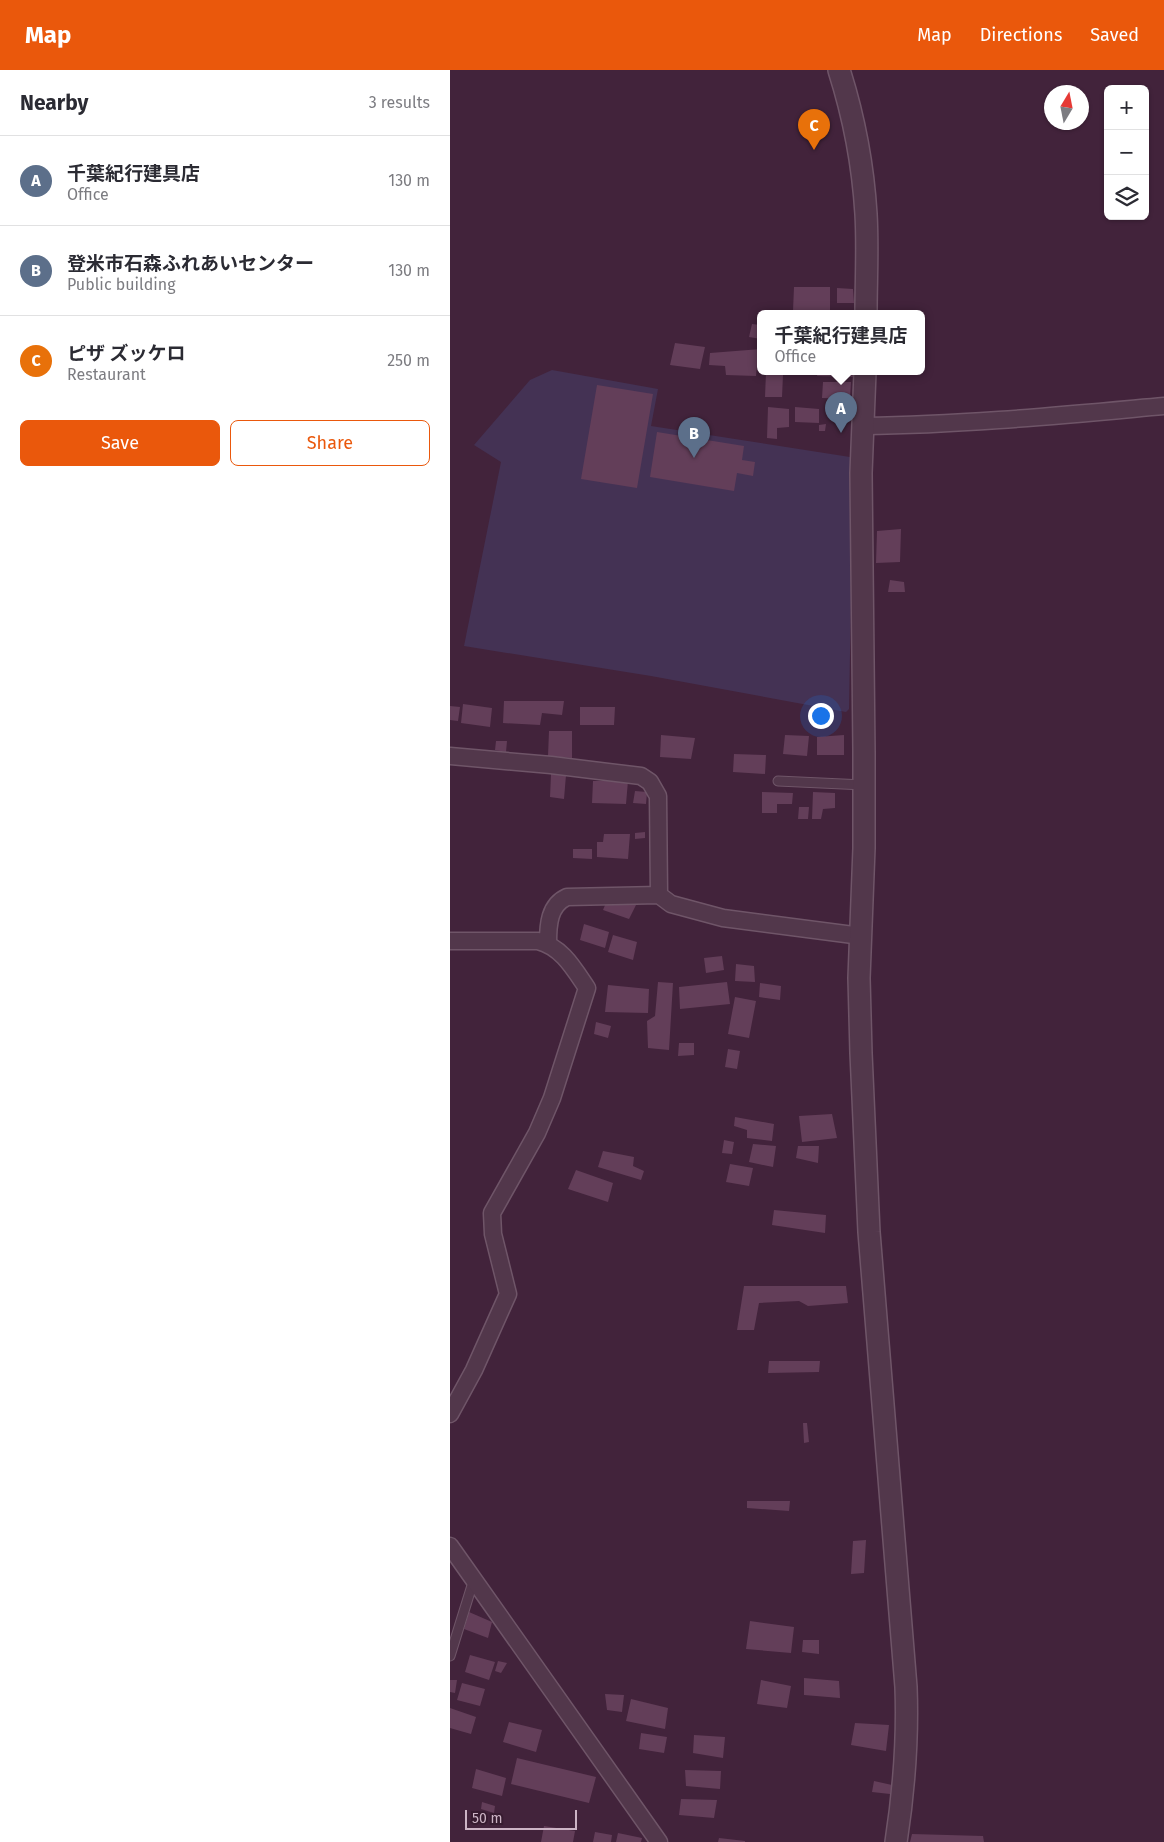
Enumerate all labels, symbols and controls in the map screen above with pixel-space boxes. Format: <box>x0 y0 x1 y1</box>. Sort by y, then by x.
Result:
text: Map <box>25 21 71 49</box>
text: Map <box>917 24 952 46</box>
text: Directions <box>980 24 1062 46</box>
text: Saved <box>1090 24 1139 46</box>
north arrow <box>1044 85 1089 130</box>
map controls <box>1104 85 1149 220</box>
button: + <box>1104 85 1149 130</box>
text: Nearby <box>20 90 88 116</box>
text: 3 results <box>369 93 430 112</box>
pin: C <box>798 109 830 150</box>
button: − <box>1104 130 1149 175</box>
text: 千葉紀行建具店 <box>67 162 200 185</box>
text: A <box>31 171 41 190</box>
text: 130 m <box>388 171 430 190</box>
button: layers <box>1104 175 1149 220</box>
text: Office <box>67 185 109 204</box>
text: 登米市石森ふれあいセンター <box>67 252 314 275</box>
text: B <box>31 261 41 280</box>
text: 130 m <box>388 261 430 280</box>
text: Public building <box>67 275 175 294</box>
popup <box>757 310 925 375</box>
text: 千葉紀行建具店 <box>774 324 908 347</box>
text: ピザ ズッケロ <box>67 342 186 365</box>
text: Office <box>774 347 816 366</box>
text: C <box>31 351 41 370</box>
text: 250 m <box>387 351 430 370</box>
text: Restaurant <box>67 365 146 384</box>
pin: A <box>825 392 857 433</box>
pin: B <box>678 417 710 458</box>
button: Save <box>20 420 220 466</box>
button: Share <box>230 420 430 466</box>
your location <box>808 703 834 729</box>
scale bar <box>465 1807 578 1830</box>
text: 50 m <box>472 1810 503 1827</box>

